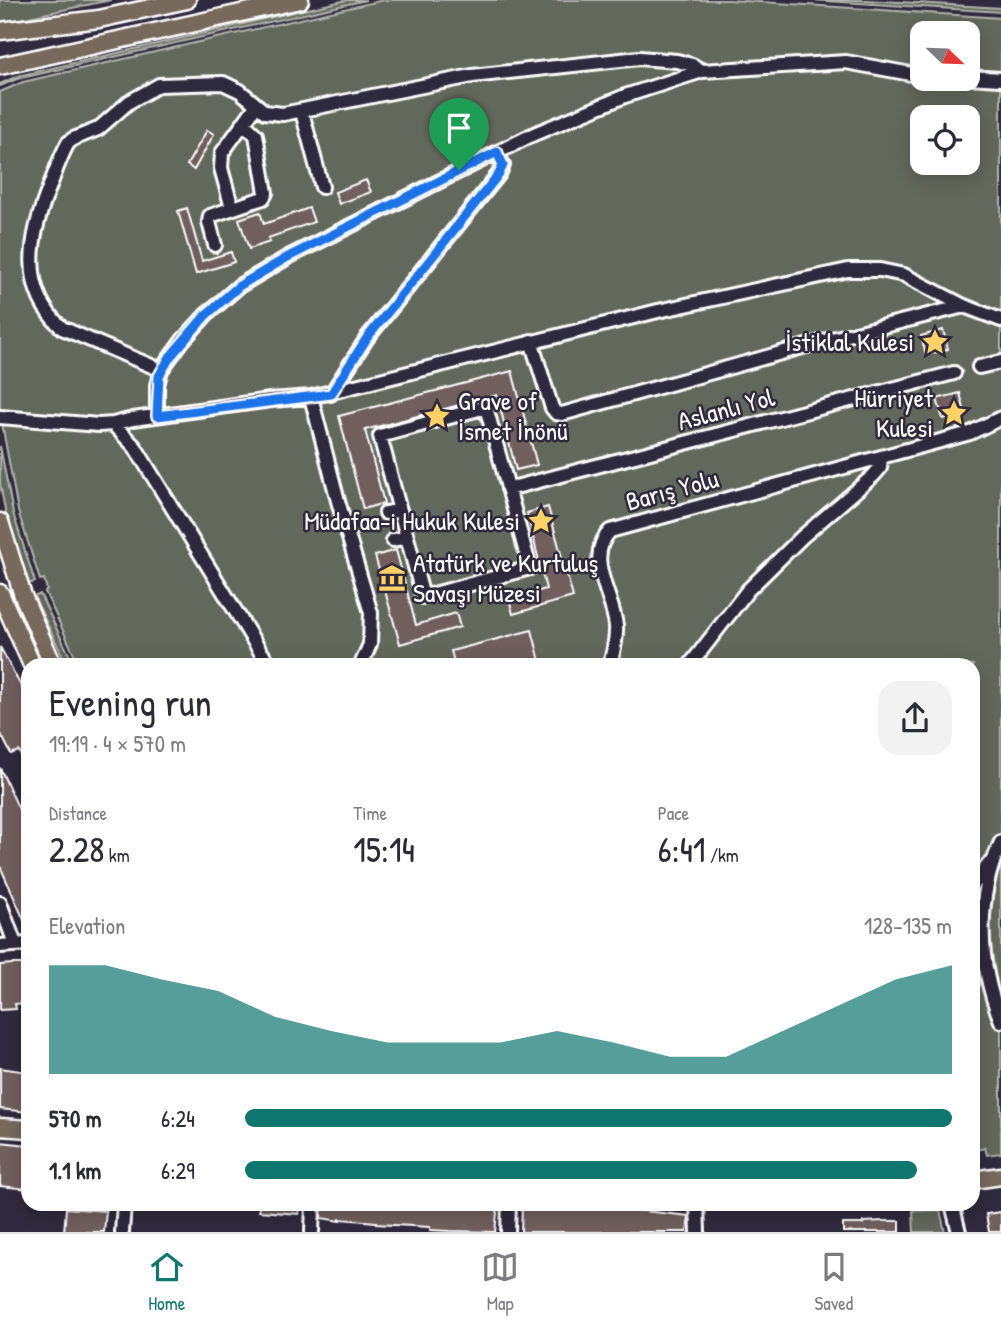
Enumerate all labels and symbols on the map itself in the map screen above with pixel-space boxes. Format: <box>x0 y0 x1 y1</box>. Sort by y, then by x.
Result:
north arrow <box>910 21 980 91</box>
pin <box>429 98 489 170</box>
place label: İstiklal Kulesi <box>785 324 914 359</box>
place icon: İstiklal Kulesi <box>920 327 950 357</box>
street label: Aslanlı Yol <box>673 379 778 438</box>
place label: Hürriyet Kulesi <box>854 380 934 445</box>
place label: Grave of İsmet İnönü <box>458 383 568 448</box>
place icon: Hürriyet Kulesi <box>939 398 969 428</box>
place icon: Grave of İsmet İnönü <box>422 401 452 431</box>
street label: Barış Yolu <box>622 460 722 519</box>
place label: Müdafaa-i Hukuk Kulesi <box>304 503 520 538</box>
place icon: Müdafaa-i Hukuk Kulesi <box>526 506 556 536</box>
place label: Atatürk ve Kurtuluş Savaşı Müzesi <box>413 545 598 610</box>
museum icon: Atatürk ve Kurtuluş Savaşı Müzesi <box>377 563 407 593</box>

